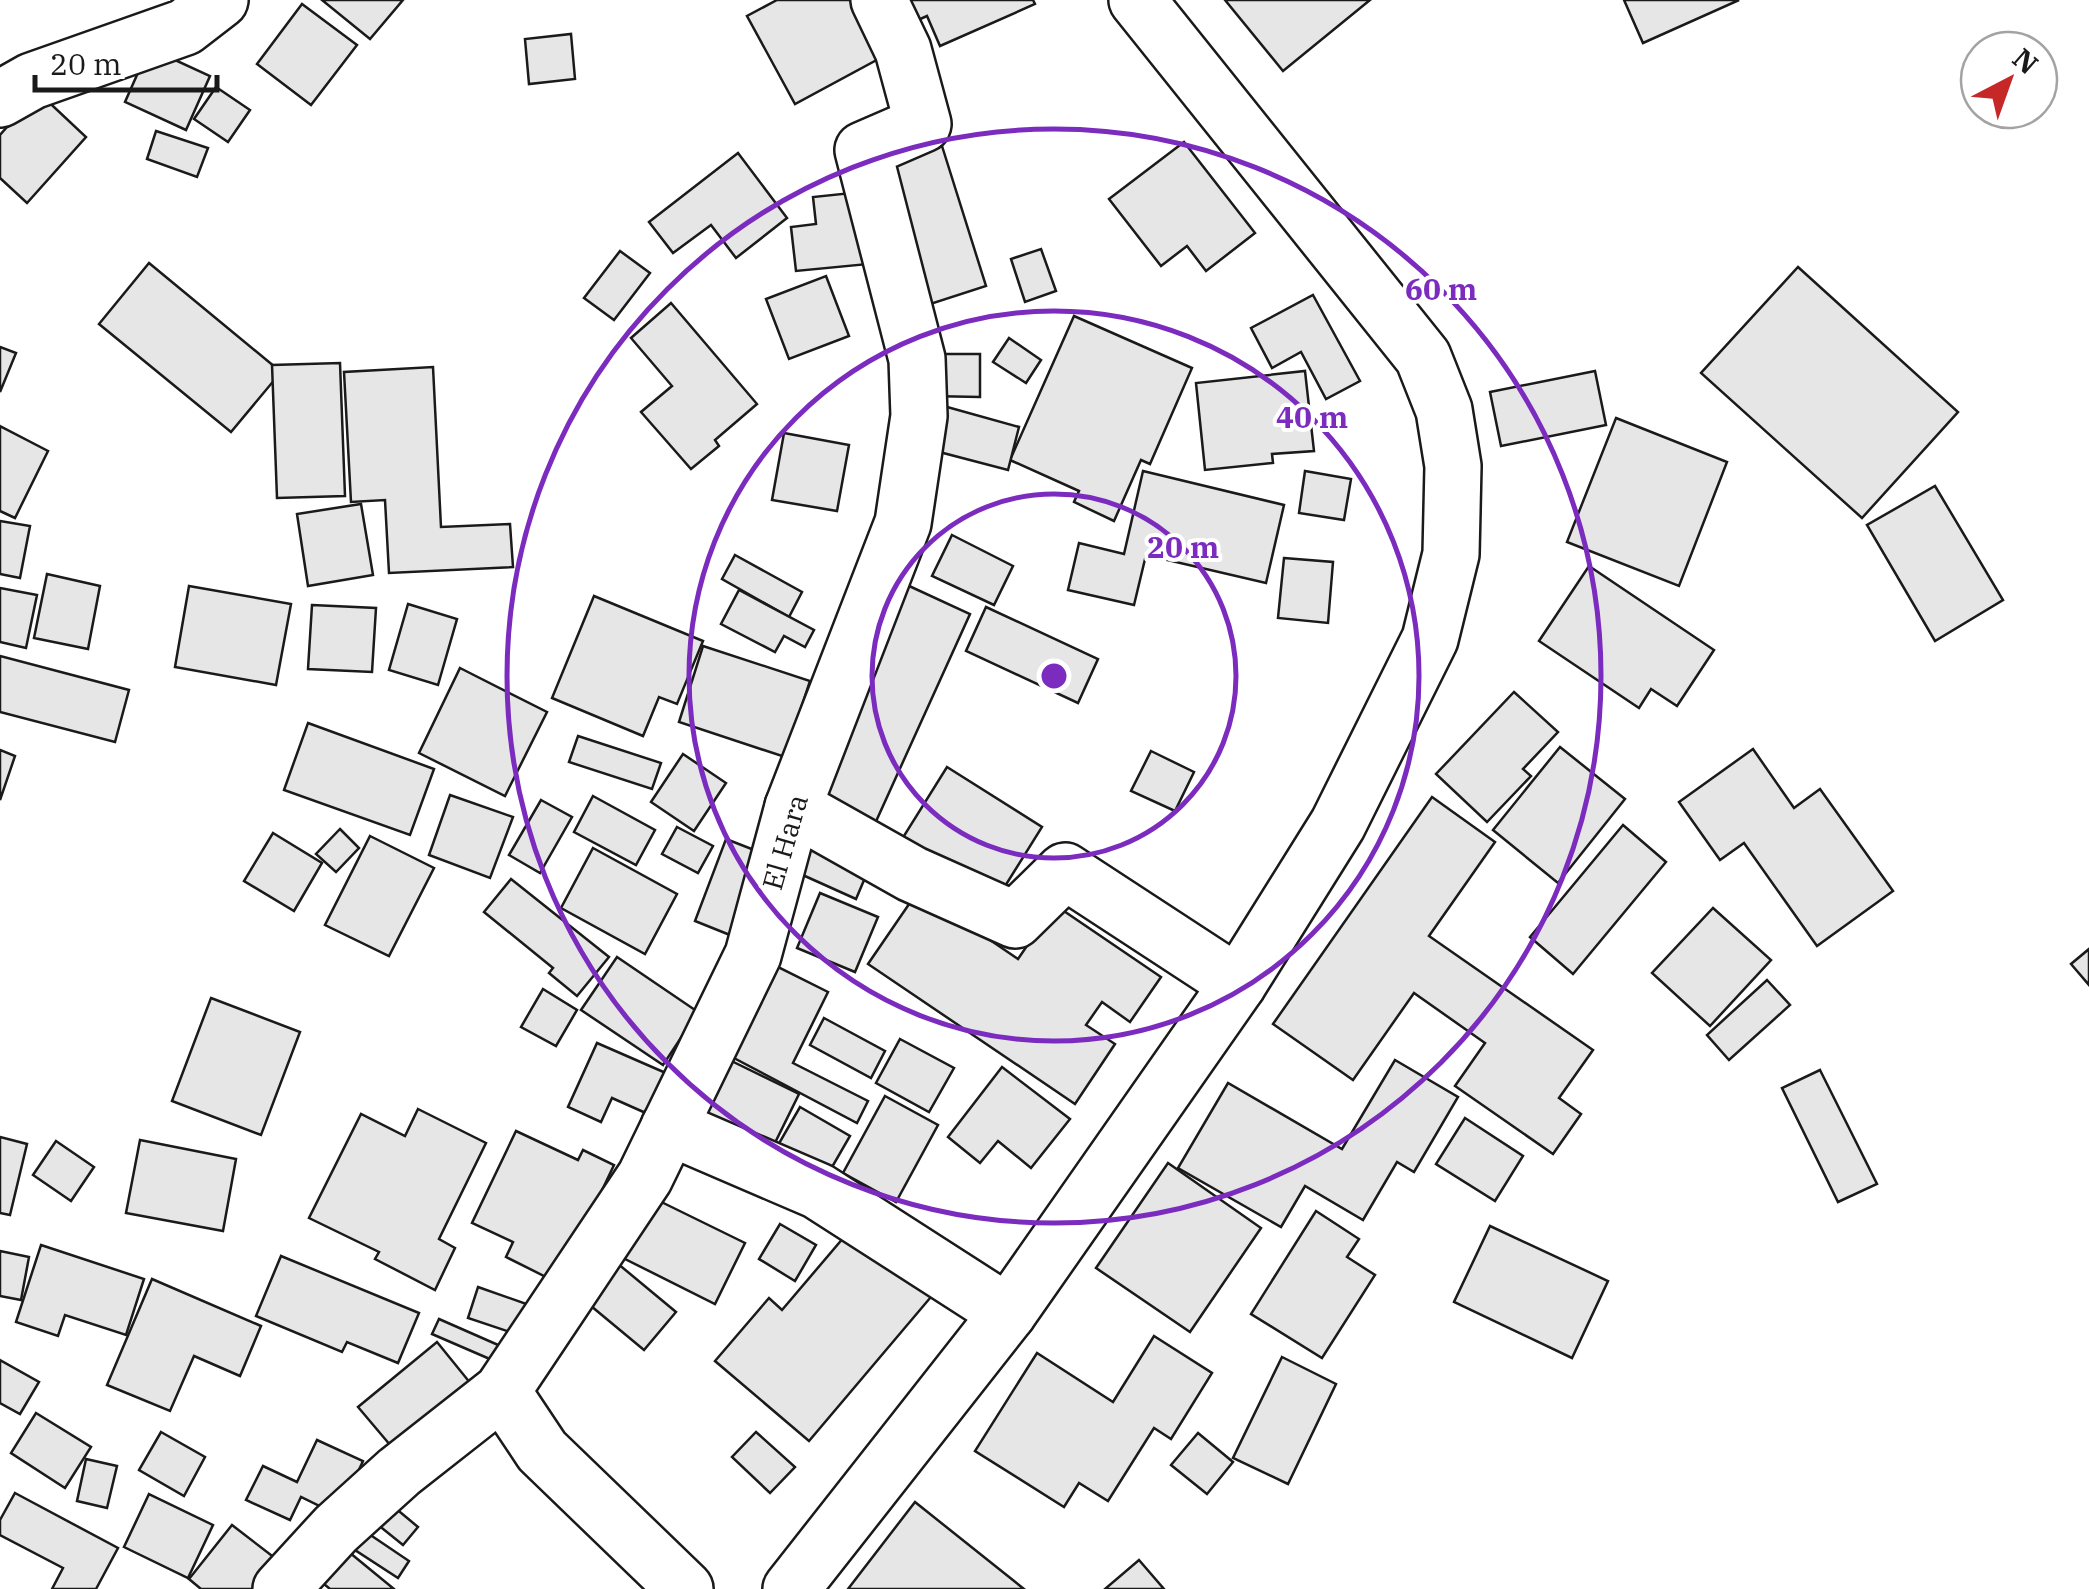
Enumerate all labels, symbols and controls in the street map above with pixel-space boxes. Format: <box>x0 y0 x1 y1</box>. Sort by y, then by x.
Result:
scale bar <box>35 30 218 92</box>
north arrow <box>1959 30 2059 130</box>
text: N <box>2005 40 2046 82</box>
text: 20 m <box>50 44 122 83</box>
text: 60 m <box>1405 269 1477 308</box>
text: 40 m <box>1276 397 1348 436</box>
text: 20 m <box>1147 527 1219 566</box>
centre of rings <box>1036 658 1072 694</box>
street label: El Hara <box>753 790 816 894</box>

